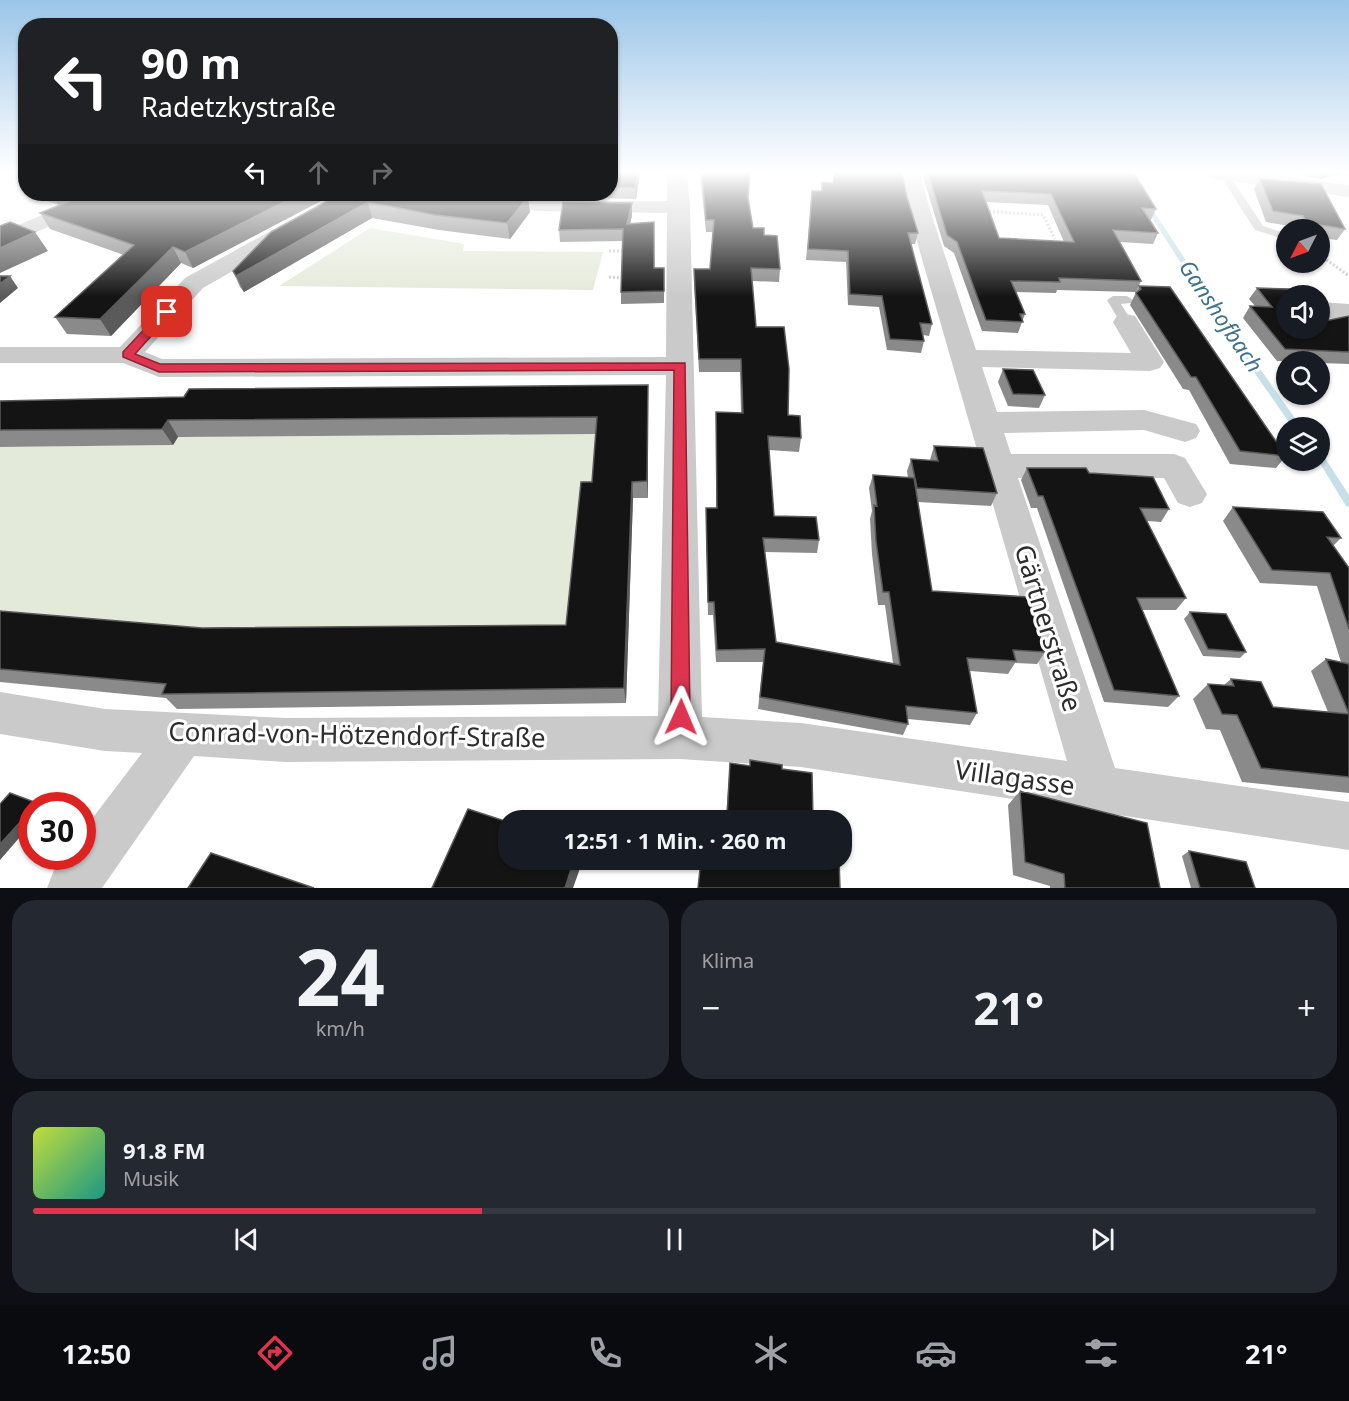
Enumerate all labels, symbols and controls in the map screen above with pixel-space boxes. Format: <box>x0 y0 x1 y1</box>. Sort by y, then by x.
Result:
text: 90 m <box>141 34 241 91</box>
icon: left <box>42 42 120 120</box>
text: Radetzkystraße <box>141 88 336 125</box>
icon: left <box>239 156 272 189</box>
icon: ahead <box>302 156 335 189</box>
icon: right <box>365 156 398 189</box>
north arrow <box>1276 219 1330 273</box>
map controls <box>1276 219 1330 471</box>
water label: Ganshofbach <box>1173 253 1271 378</box>
button: sound <box>1276 285 1330 339</box>
pin <box>141 286 192 337</box>
icon: arrive <box>150 295 183 328</box>
button: search <box>1276 351 1330 405</box>
button: layers <box>1276 417 1330 471</box>
street label: Gärtnerstraße <box>1006 540 1091 716</box>
position arrow <box>649 685 713 749</box>
street label: Conrad-von-Hötzendorf-Straße <box>168 713 546 755</box>
street label: Villagasse <box>953 751 1077 803</box>
speed limit sign: 30 <box>18 792 96 870</box>
text: 12:51 · 1 Min. · 260 m <box>564 825 786 855</box>
text: 24 <box>296 923 385 1029</box>
text: Klima <box>702 947 754 974</box>
text: 21° <box>973 977 1044 1038</box>
text: − <box>702 985 720 1030</box>
text: + <box>1297 985 1316 1030</box>
text: km/h <box>316 1015 365 1042</box>
text: 91.8 FM <box>123 1135 205 1165</box>
text: Musik <box>123 1165 179 1192</box>
icon: previous <box>230 1223 263 1256</box>
icon: pause <box>658 1223 691 1256</box>
icon: next <box>1086 1223 1119 1256</box>
icon: directions <box>254 1332 296 1374</box>
icon: music <box>419 1332 461 1374</box>
icon: phone <box>584 1332 626 1374</box>
icon: climate <box>750 1332 792 1374</box>
icon: car <box>915 1332 957 1374</box>
icon: filters <box>1080 1332 1122 1374</box>
text: 12:50 <box>62 1335 131 1372</box>
text: 21° <box>1245 1335 1287 1372</box>

